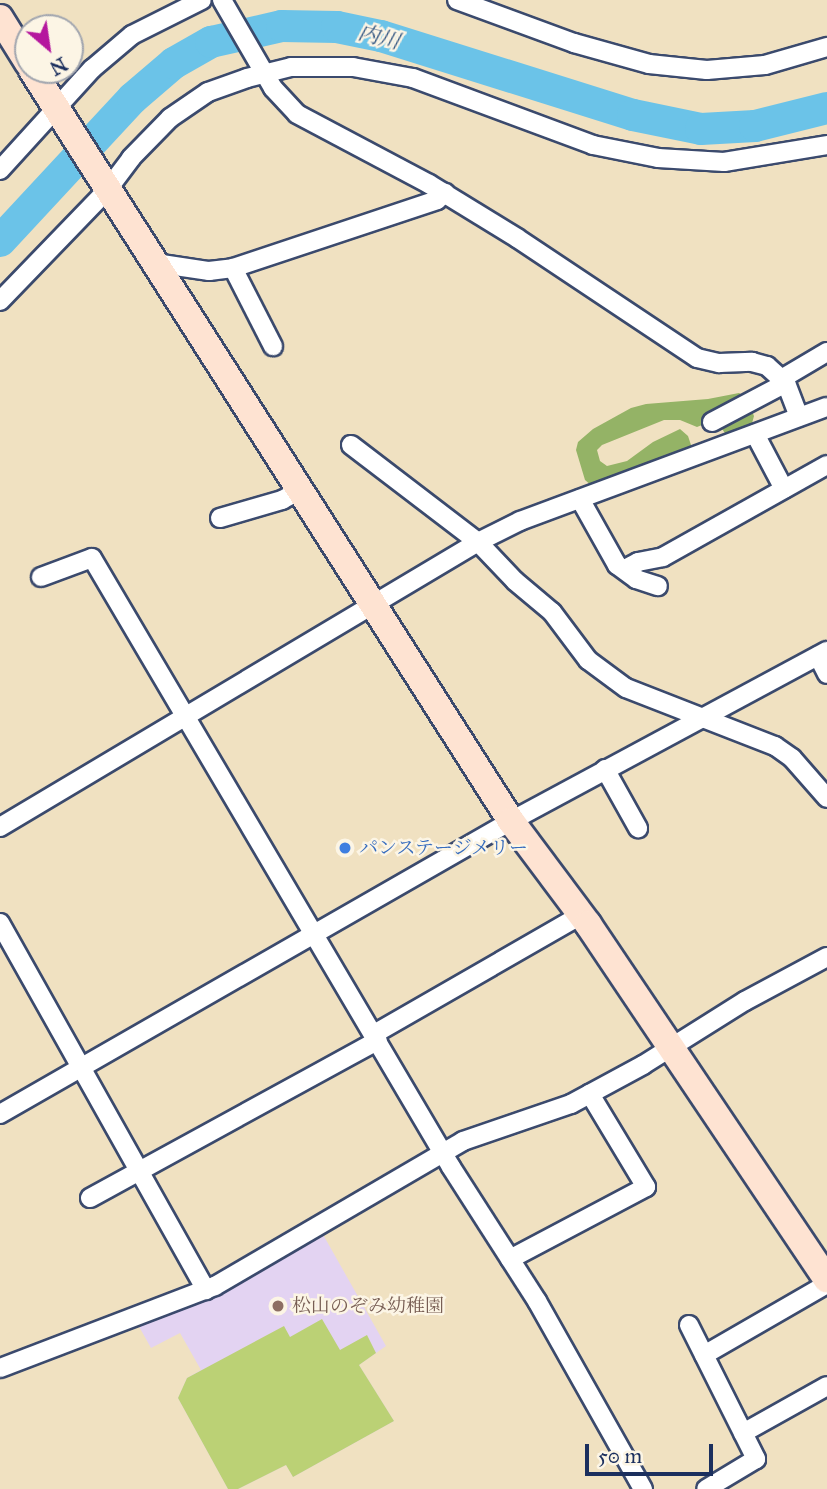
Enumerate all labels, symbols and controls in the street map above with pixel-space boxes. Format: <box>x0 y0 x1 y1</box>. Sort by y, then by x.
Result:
north arrow <box>14 14 84 84</box>
water label: 内川 <box>356 20 402 54</box>
text: N <box>46 52 71 80</box>
place label: パンステージメリー <box>359 837 530 859</box>
marker: パンステージメリー <box>337 840 353 856</box>
place label: 松山のぞみ幼稚園 <box>292 1295 444 1317</box>
marker: 松山のぞみ幼稚園 <box>270 1298 286 1314</box>
scale bar <box>589 1430 717 1474</box>
text: 50 m <box>598 1443 642 1469</box>

